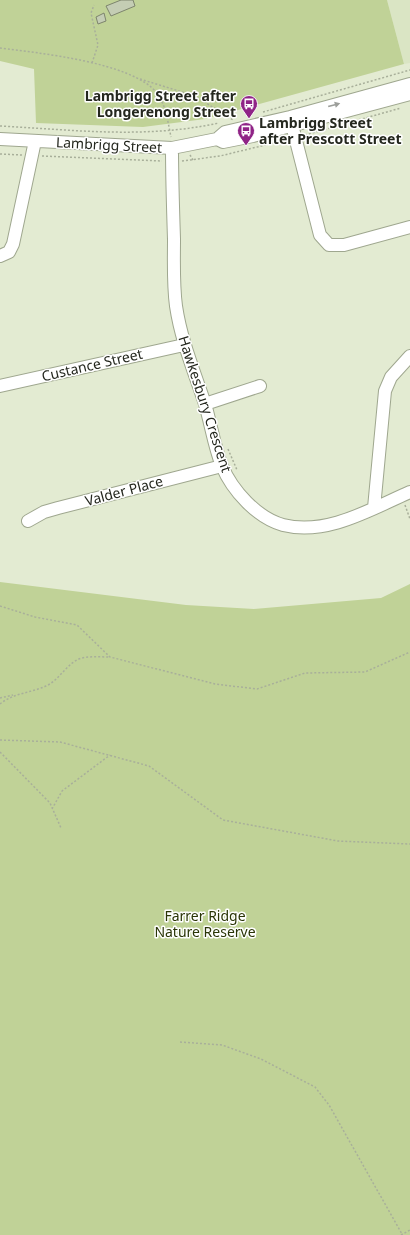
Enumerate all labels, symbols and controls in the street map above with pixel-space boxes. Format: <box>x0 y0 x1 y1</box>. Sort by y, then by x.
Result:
place label: Lambrigg Street after Longerenong Street <box>85 86 237 121</box>
bus stop icon: Lambrigg Street after Longerenong Street <box>239 94 259 119</box>
one-way arrow <box>328 102 340 108</box>
place label: Lambrigg Street after Prescott Street <box>259 113 402 148</box>
bus stop icon: Lambrigg Street after Prescott Street <box>236 121 256 146</box>
street label: Lambrigg Street <box>55 132 163 157</box>
street label: Hawkesbury Crescent <box>174 333 237 475</box>
street label: Custance Street <box>40 344 144 385</box>
street label: Valder Place <box>83 471 165 510</box>
park label: Farrer Ridge Nature Reserve <box>154 906 256 941</box>

